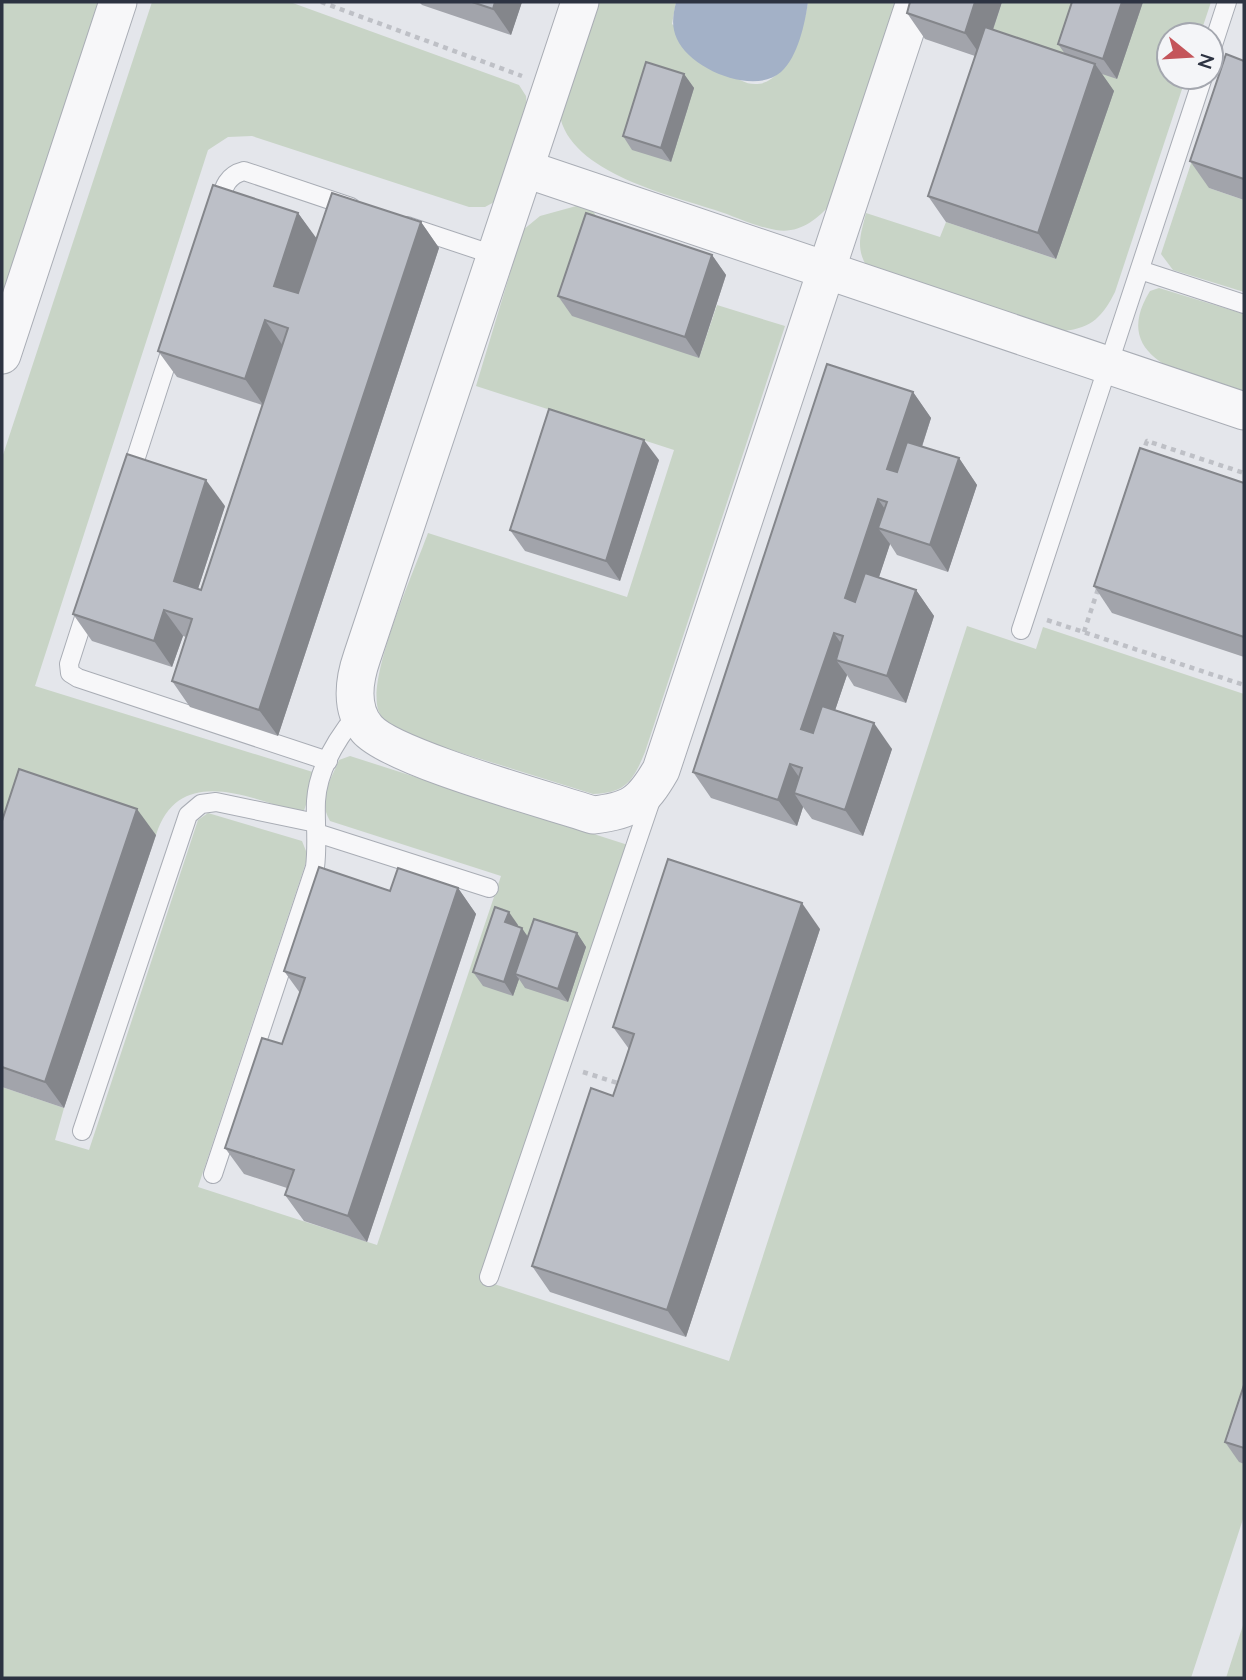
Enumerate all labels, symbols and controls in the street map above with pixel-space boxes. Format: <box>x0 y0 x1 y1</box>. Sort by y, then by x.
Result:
north arrow <box>1155 21 1225 91</box>
text: N <box>1193 51 1220 72</box>

